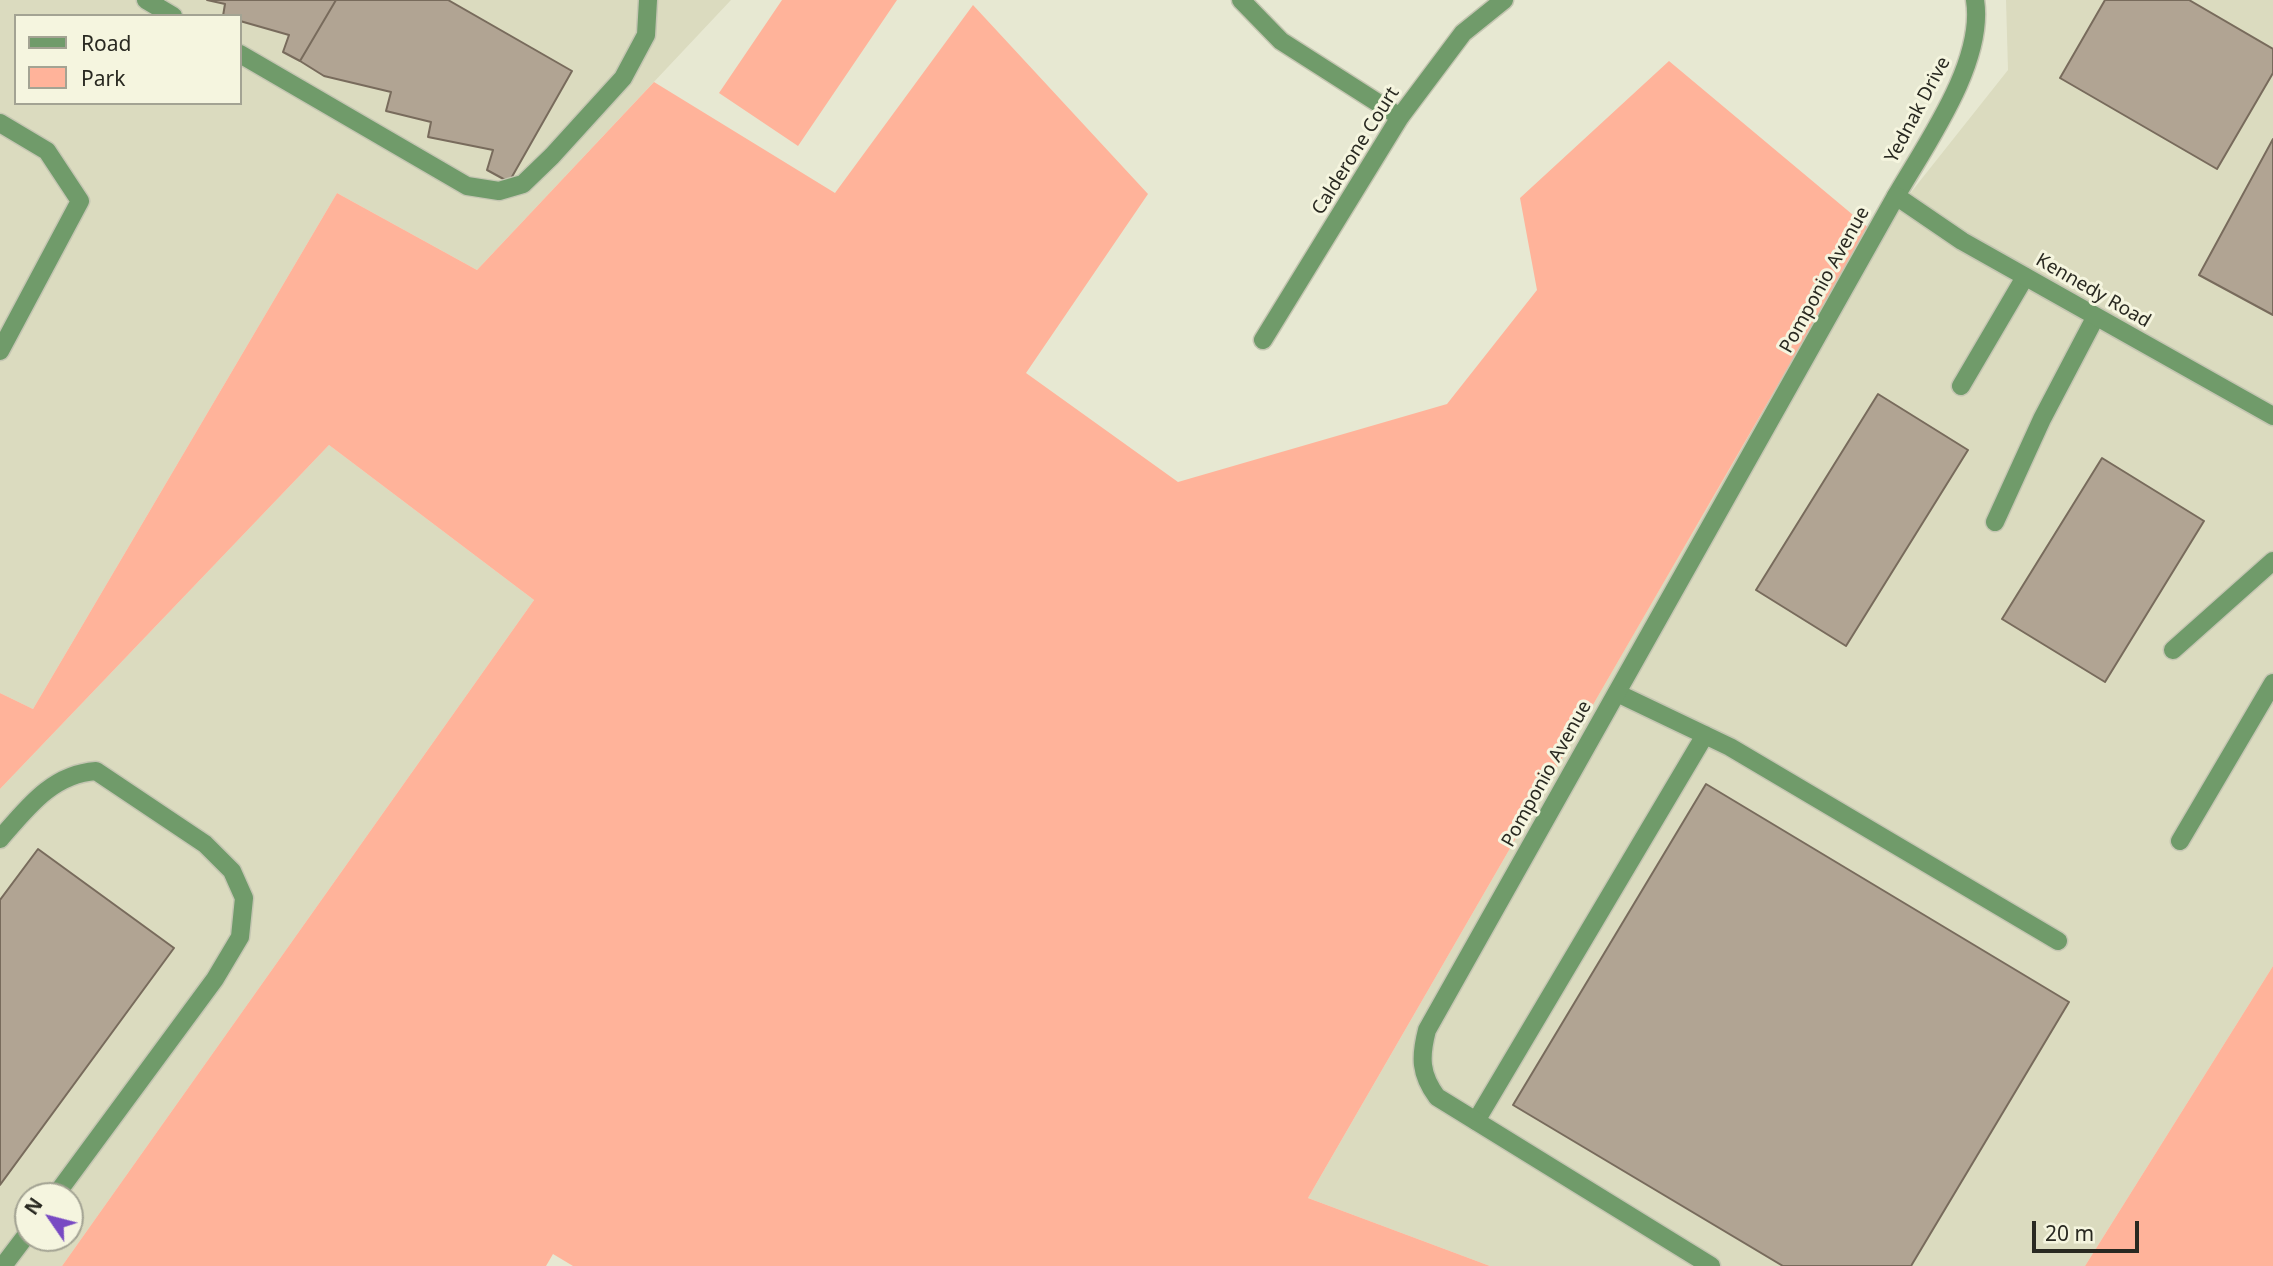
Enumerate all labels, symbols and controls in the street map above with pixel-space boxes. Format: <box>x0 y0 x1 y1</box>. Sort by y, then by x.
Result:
legend <box>14 14 242 105</box>
text: Road <box>81 29 131 57</box>
street label: Yednak Drive <box>1881 53 1955 167</box>
text: Park <box>81 64 125 92</box>
street label: Calderone Court <box>1308 83 1404 219</box>
street label: Pomponio Avenue <box>1775 203 1875 357</box>
street label: Kennedy Road <box>2032 249 2154 333</box>
street label: Pomponio Avenue <box>1497 697 1597 851</box>
north arrow <box>14 1182 84 1252</box>
text: N <box>18 1192 49 1220</box>
scale bar <box>2035 1206 2142 1250</box>
text: 20 m <box>2045 1219 2094 1247</box>

